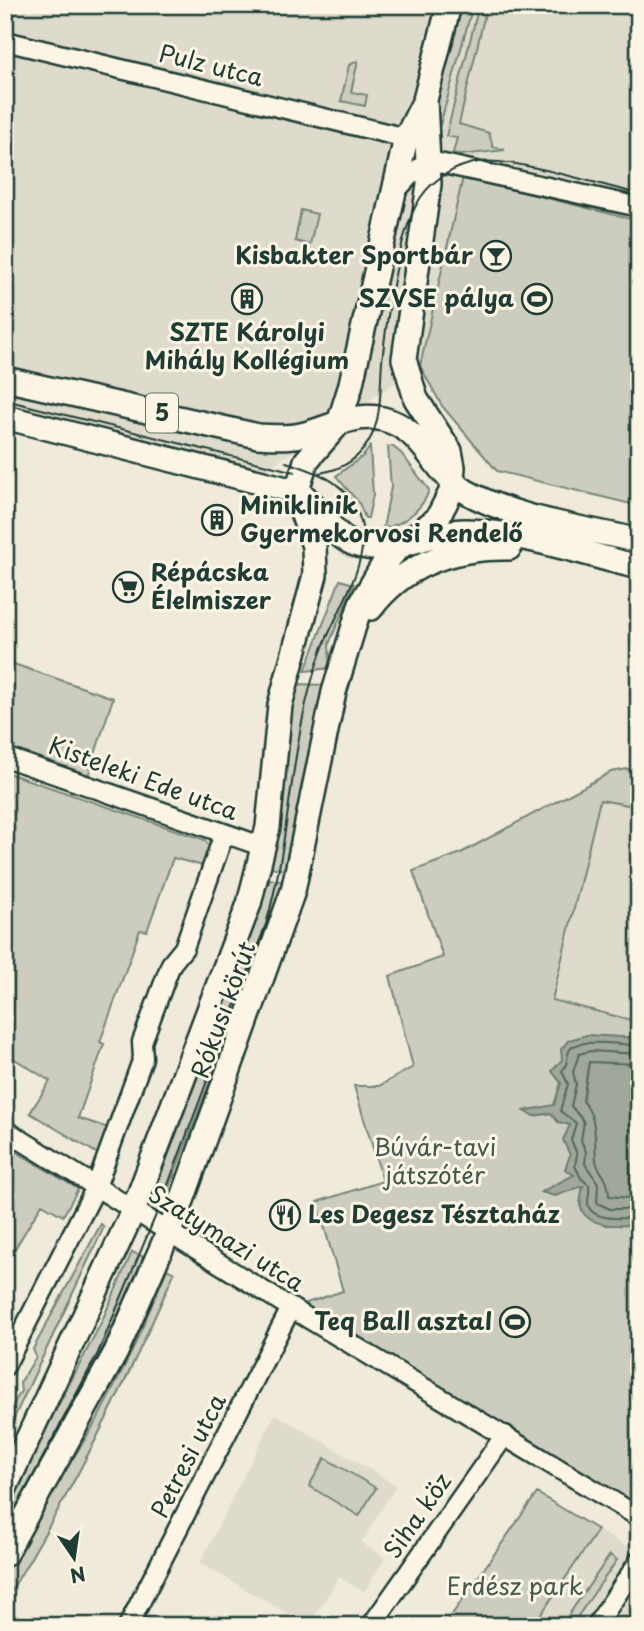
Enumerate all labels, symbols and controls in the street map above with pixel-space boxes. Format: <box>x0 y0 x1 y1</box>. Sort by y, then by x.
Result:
street label: Pulz utca <box>156 34 267 94</box>
place label: Kisbakter Sportbár <box>235 236 474 272</box>
bar icon: Kisbakter Sportbár <box>479 239 513 273</box>
place label: SZVSE pálya <box>359 279 515 315</box>
building icon: SZTE Károlyi Mihály Kollégium <box>230 282 264 316</box>
sports icon: SZVSE pálya <box>520 282 554 316</box>
place label: SZTE Károlyi Mihály Kollégium <box>145 313 349 377</box>
road number: 5 <box>146 394 178 432</box>
place label: Miniklinik Gyermekorvosi Rendelő <box>240 486 523 550</box>
building icon: Miniklinik Gyermekorvosi Rendelő <box>200 503 234 537</box>
place label: Répácska Élelmiszer <box>151 553 272 617</box>
supermarket icon: Répácska Élelmiszer <box>111 570 145 604</box>
street label: Kisteleki Ede utca <box>44 726 244 828</box>
street label: Rókusi körút <box>181 936 264 1083</box>
park label: Búvár-tavi játszótér <box>374 1128 496 1192</box>
street label: Szatymazi utca <box>142 1175 312 1300</box>
place label: Les Degesz Tésztaház <box>308 1195 560 1231</box>
restaurant icon: Les Degesz Tésztaház <box>268 1198 302 1232</box>
place label: Teq Ball asztal <box>314 1302 492 1338</box>
sports icon: Teq Ball asztal <box>498 1305 532 1339</box>
street label: Petresi utca <box>140 1387 234 1524</box>
street label: Siha köz <box>374 1464 459 1565</box>
north arrow <box>38 1522 108 1592</box>
text: N <box>68 1560 89 1591</box>
park label: Erdész park <box>447 1567 583 1603</box>

